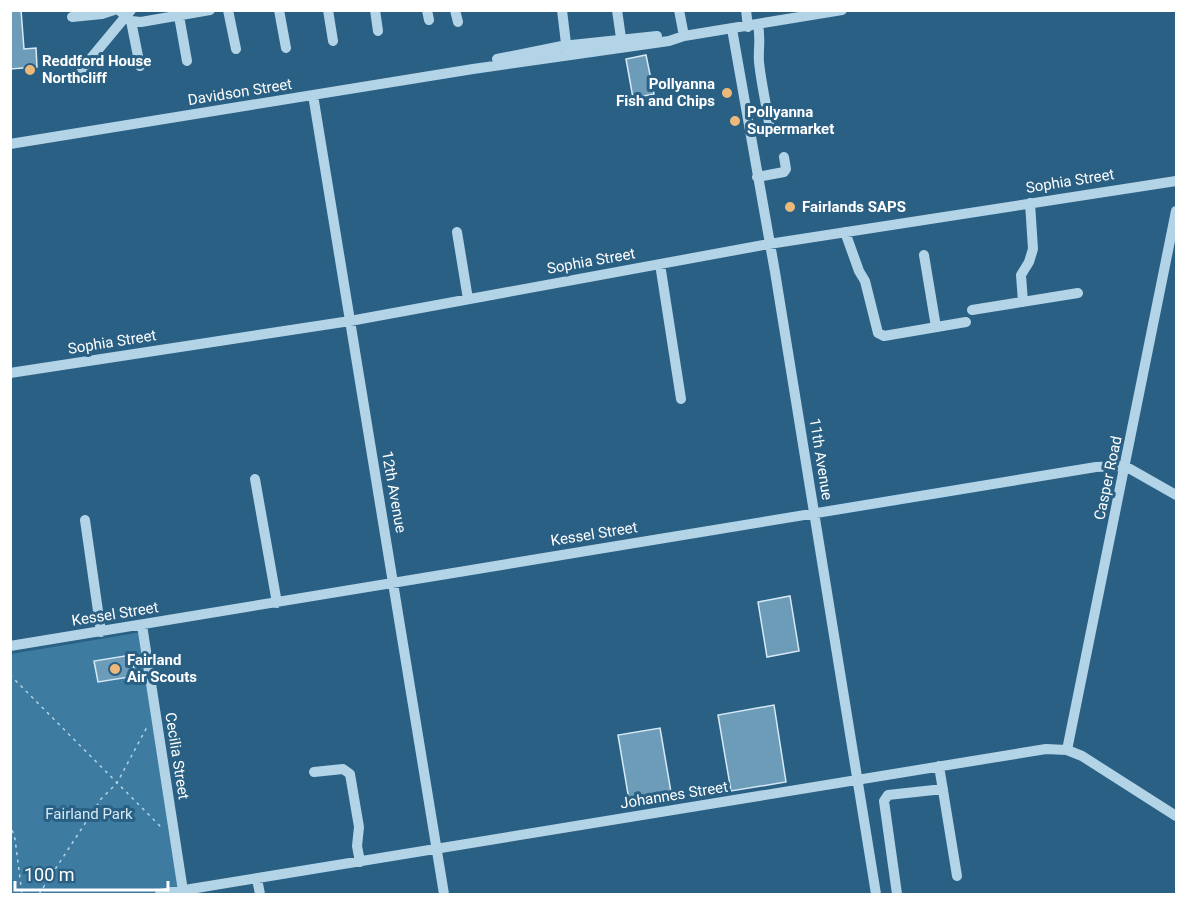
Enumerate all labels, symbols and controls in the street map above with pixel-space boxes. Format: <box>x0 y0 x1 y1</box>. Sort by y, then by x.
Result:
place label: Reddford House Northcliff <box>42 52 151 87</box>
marker: Reddford House Northcliff <box>23 63 37 77</box>
street label: Davidson Street <box>187 75 293 109</box>
place label: Pollyanna Fish and Chips <box>616 75 715 110</box>
marker: Pollyanna Fish and Chips <box>720 86 734 100</box>
place label: Pollyanna Supermarket <box>747 103 834 138</box>
marker: Pollyanna Supermarket <box>728 114 742 128</box>
street label: Sophia Street <box>1025 165 1116 197</box>
place label: Fairlands SAPS <box>802 198 906 216</box>
marker: Fairlands SAPS <box>783 200 797 214</box>
street label: Sophia Street <box>545 244 637 278</box>
street label: Sophia Street <box>67 326 158 358</box>
street label: 11th Avenue <box>806 417 836 501</box>
street label: Casper Road <box>1090 434 1126 522</box>
street label: 12th Avenue <box>378 450 410 534</box>
street label: Kessel Street <box>549 518 639 550</box>
street label: Kessel Street <box>70 598 160 630</box>
place label: Fairland Air Scouts <box>127 651 197 686</box>
marker: Fairland Air Scouts <box>108 662 122 676</box>
street label: Cecilia Street <box>161 711 193 801</box>
street label: Johannes Street <box>619 778 729 812</box>
park label: Fairland Park <box>45 805 133 823</box>
scale bar <box>15 854 168 892</box>
text: 100 m <box>24 864 75 885</box>

